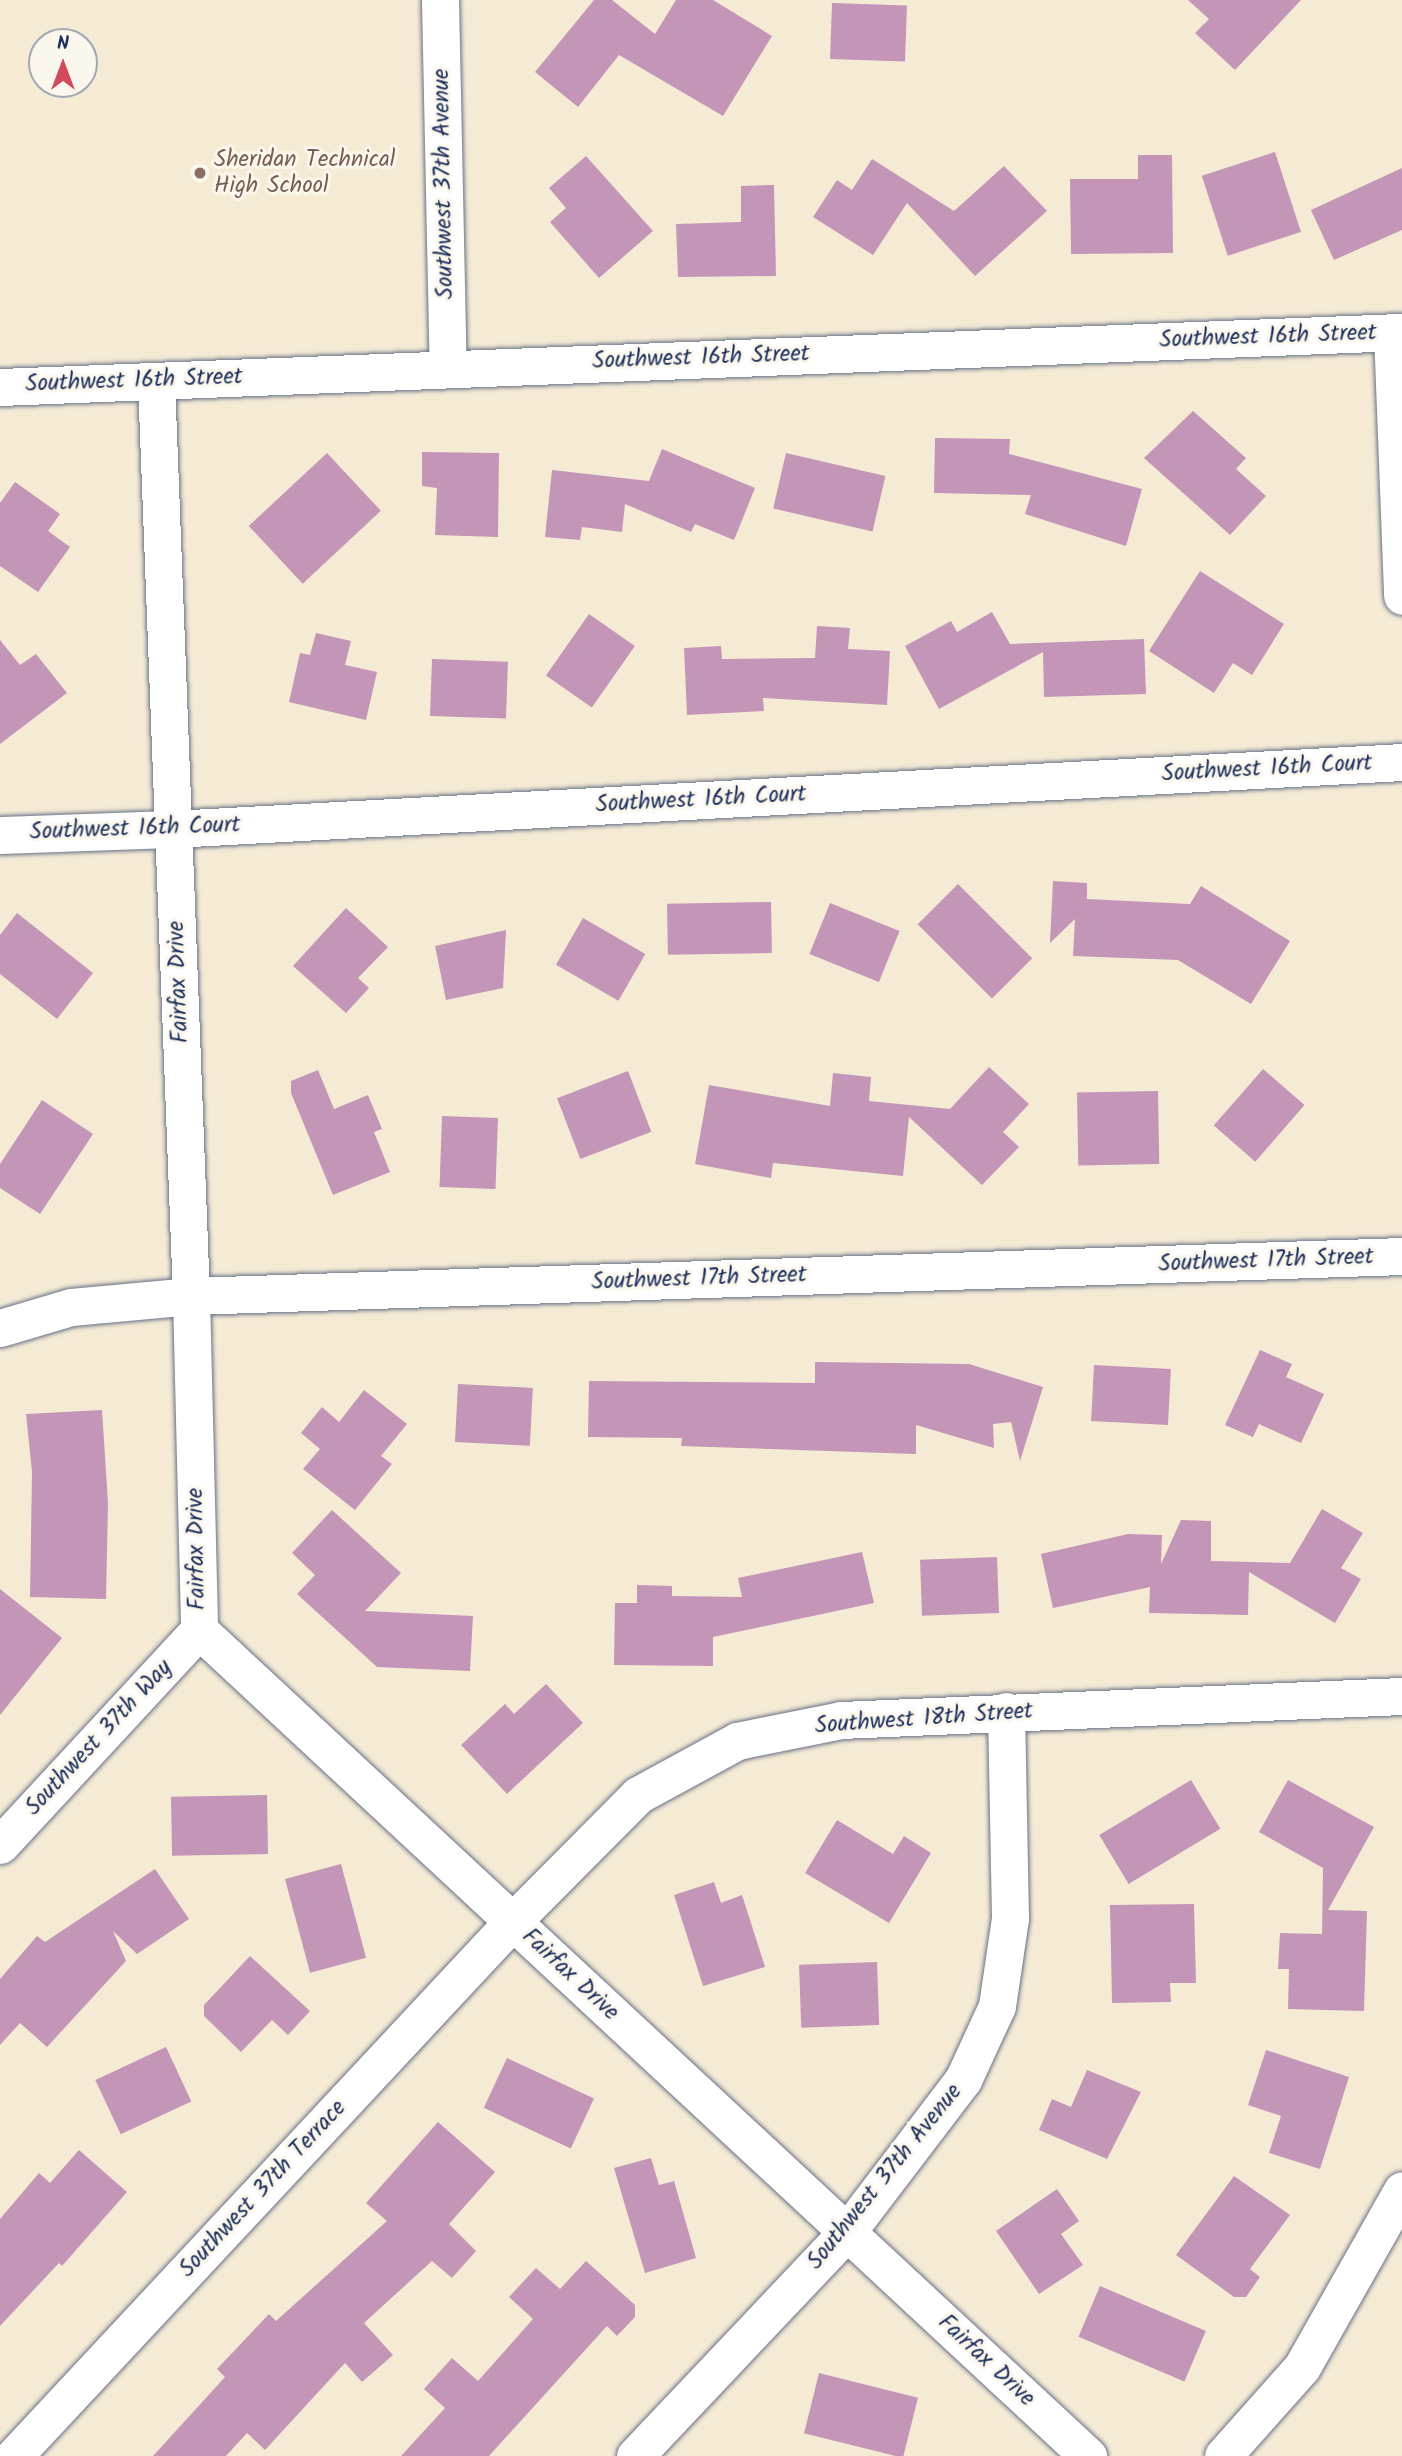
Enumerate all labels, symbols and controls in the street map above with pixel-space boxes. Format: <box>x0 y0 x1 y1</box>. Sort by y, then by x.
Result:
north arrow <box>28 28 98 98</box>
text: N <box>57 29 69 59</box>
street label: Southwest 37th Avenue <box>428 68 460 300</box>
place label: Sheridan Technical High School <box>214 146 395 200</box>
marker: Sheridan Technical High School <box>192 165 208 181</box>
street label: Southwest 16th Street <box>1159 319 1377 355</box>
street label: Southwest 16th Street <box>592 340 810 376</box>
street label: Southwest 16th Street <box>25 363 243 399</box>
street label: Southwest 16th Court <box>1161 750 1373 788</box>
street label: Southwest 16th Court <box>595 781 807 819</box>
street label: Southwest 16th Court <box>29 812 241 846</box>
street label: Fairfax Drive <box>163 920 195 1044</box>
street label: Southwest 17th Street <box>1158 1243 1374 1279</box>
street label: Southwest 17th Street <box>591 1261 807 1297</box>
street label: Fairfax Drive <box>182 1488 212 1610</box>
street label: Southwest 37th Way <box>20 1655 178 1821</box>
street label: Southwest 18th Street <box>814 1698 1034 1740</box>
street label: Fairfax Drive <box>516 1923 624 2027</box>
street label: Southwest 37th Avenue <box>802 2079 968 2275</box>
street label: Southwest 37th Terrace <box>174 2095 352 2283</box>
street label: Fairfax Drive <box>932 2309 1040 2413</box>

